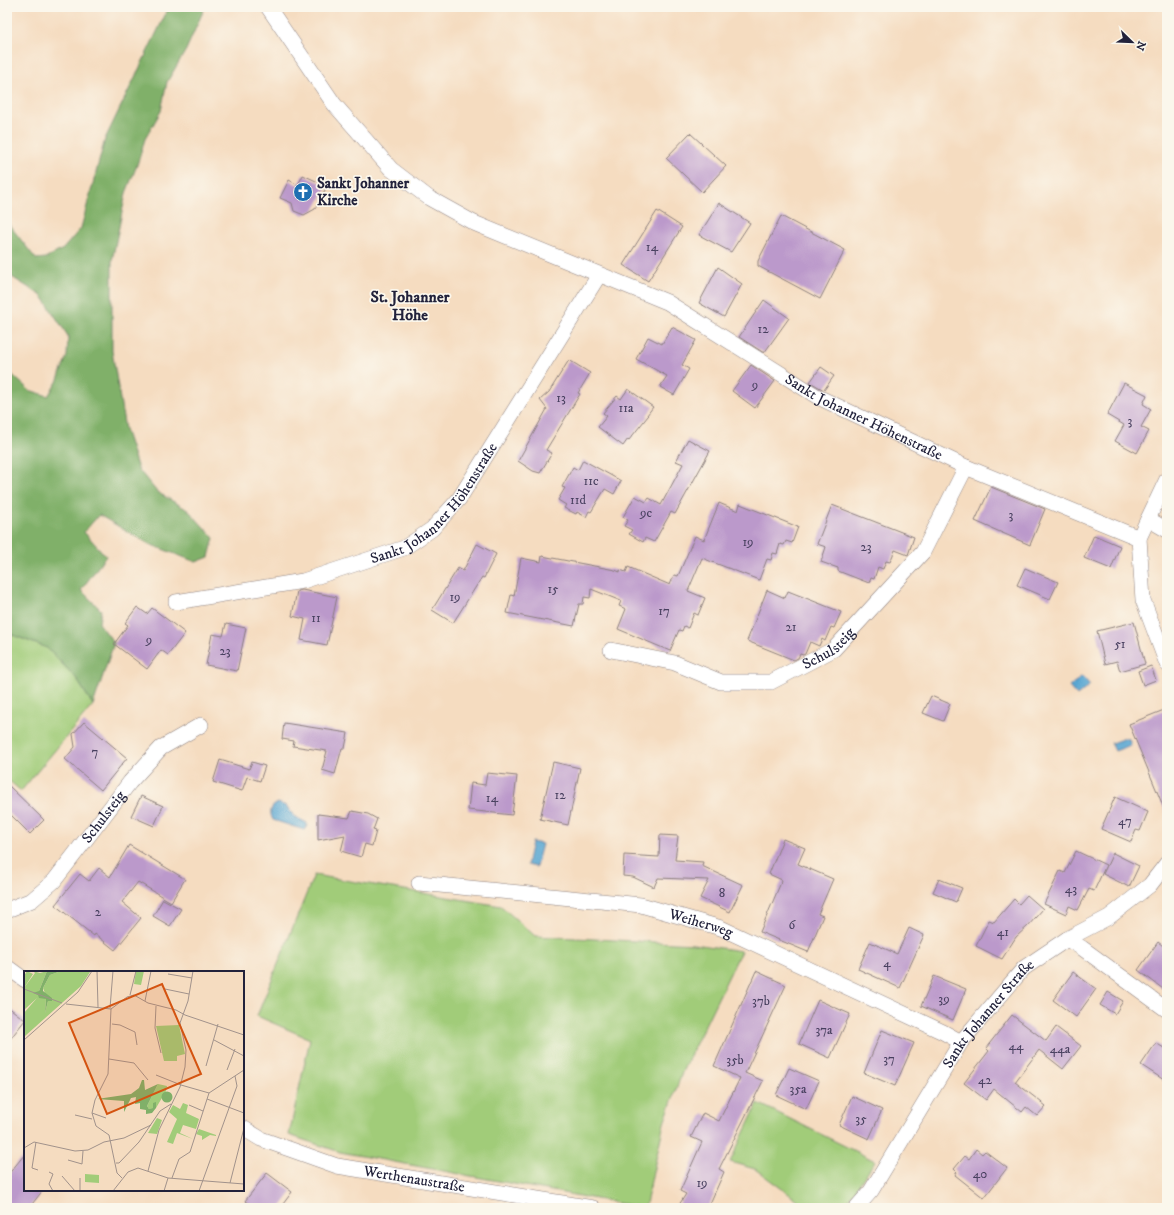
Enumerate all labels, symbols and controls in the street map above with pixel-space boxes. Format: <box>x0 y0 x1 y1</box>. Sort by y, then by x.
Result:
north arrow <box>1112 22 1152 62</box>
text: N <box>1132 39 1148 52</box>
place label: Sankt Johanner Kirche <box>317 174 409 210</box>
church icon: Sankt Johanner Kirche <box>292 181 314 203</box>
house number: 14 <box>646 239 659 255</box>
district label: St. Johanner Höhe <box>371 287 451 325</box>
house number: 12 <box>757 321 769 337</box>
street label: Sankt Johanner Höhenstraße <box>781 370 946 465</box>
house number: 9 <box>751 377 758 393</box>
house number: 13 <box>556 390 566 406</box>
house number: 11a <box>618 400 634 416</box>
house number: 3 <box>1128 413 1133 429</box>
street label: Sankt Johanner Höhenstraße <box>368 439 502 568</box>
house number: 11c <box>583 473 599 489</box>
house number: 11d <box>570 492 587 508</box>
house number: 9c <box>639 505 652 521</box>
house number: 3 <box>1009 507 1014 523</box>
house number: 19 <box>742 534 754 550</box>
house number: 23 <box>860 539 872 555</box>
house number: 15 <box>547 581 559 597</box>
house number: 19 <box>449 589 461 605</box>
house number: 17 <box>658 603 670 619</box>
house number: 11 <box>311 610 321 626</box>
house number: 21 <box>785 619 797 635</box>
street label: Schulsteig <box>799 623 860 674</box>
house number: 9 <box>145 632 152 648</box>
house number: 51 <box>1114 636 1126 652</box>
house number: 23 <box>219 643 231 659</box>
house number: 7 <box>92 744 99 760</box>
street label: Schulsteig <box>78 786 130 847</box>
house number: 12 <box>554 787 566 803</box>
house number: 14 <box>486 790 499 806</box>
house number: 47 <box>1118 813 1132 829</box>
house number: 43 <box>1065 881 1077 897</box>
house number: 8 <box>719 885 725 901</box>
house number: 2 <box>95 904 102 920</box>
street label: Weiherweg <box>666 904 737 943</box>
house number: 6 <box>789 917 797 933</box>
house number: 41 <box>997 924 1009 940</box>
house number: 4 <box>883 955 891 971</box>
street label: Sankt Johanner Straße <box>939 955 1038 1071</box>
inset map <box>24 971 244 1191</box>
house number: 39 <box>938 991 950 1007</box>
house number: 37b <box>752 993 770 1009</box>
house number: 37a <box>815 1022 833 1038</box>
house number: 44 <box>1009 1038 1024 1054</box>
house number: 44a <box>1050 1041 1071 1057</box>
house number: 37 <box>883 1051 895 1067</box>
house number: 35b <box>726 1052 744 1068</box>
house number: 42 <box>978 1072 993 1088</box>
house number: 35a <box>790 1081 807 1097</box>
house number: 35 <box>855 1111 867 1127</box>
street label: Werthenaustraße <box>361 1161 466 1197</box>
house number: 40 <box>973 1166 987 1182</box>
house number: 19 <box>696 1175 708 1191</box>

